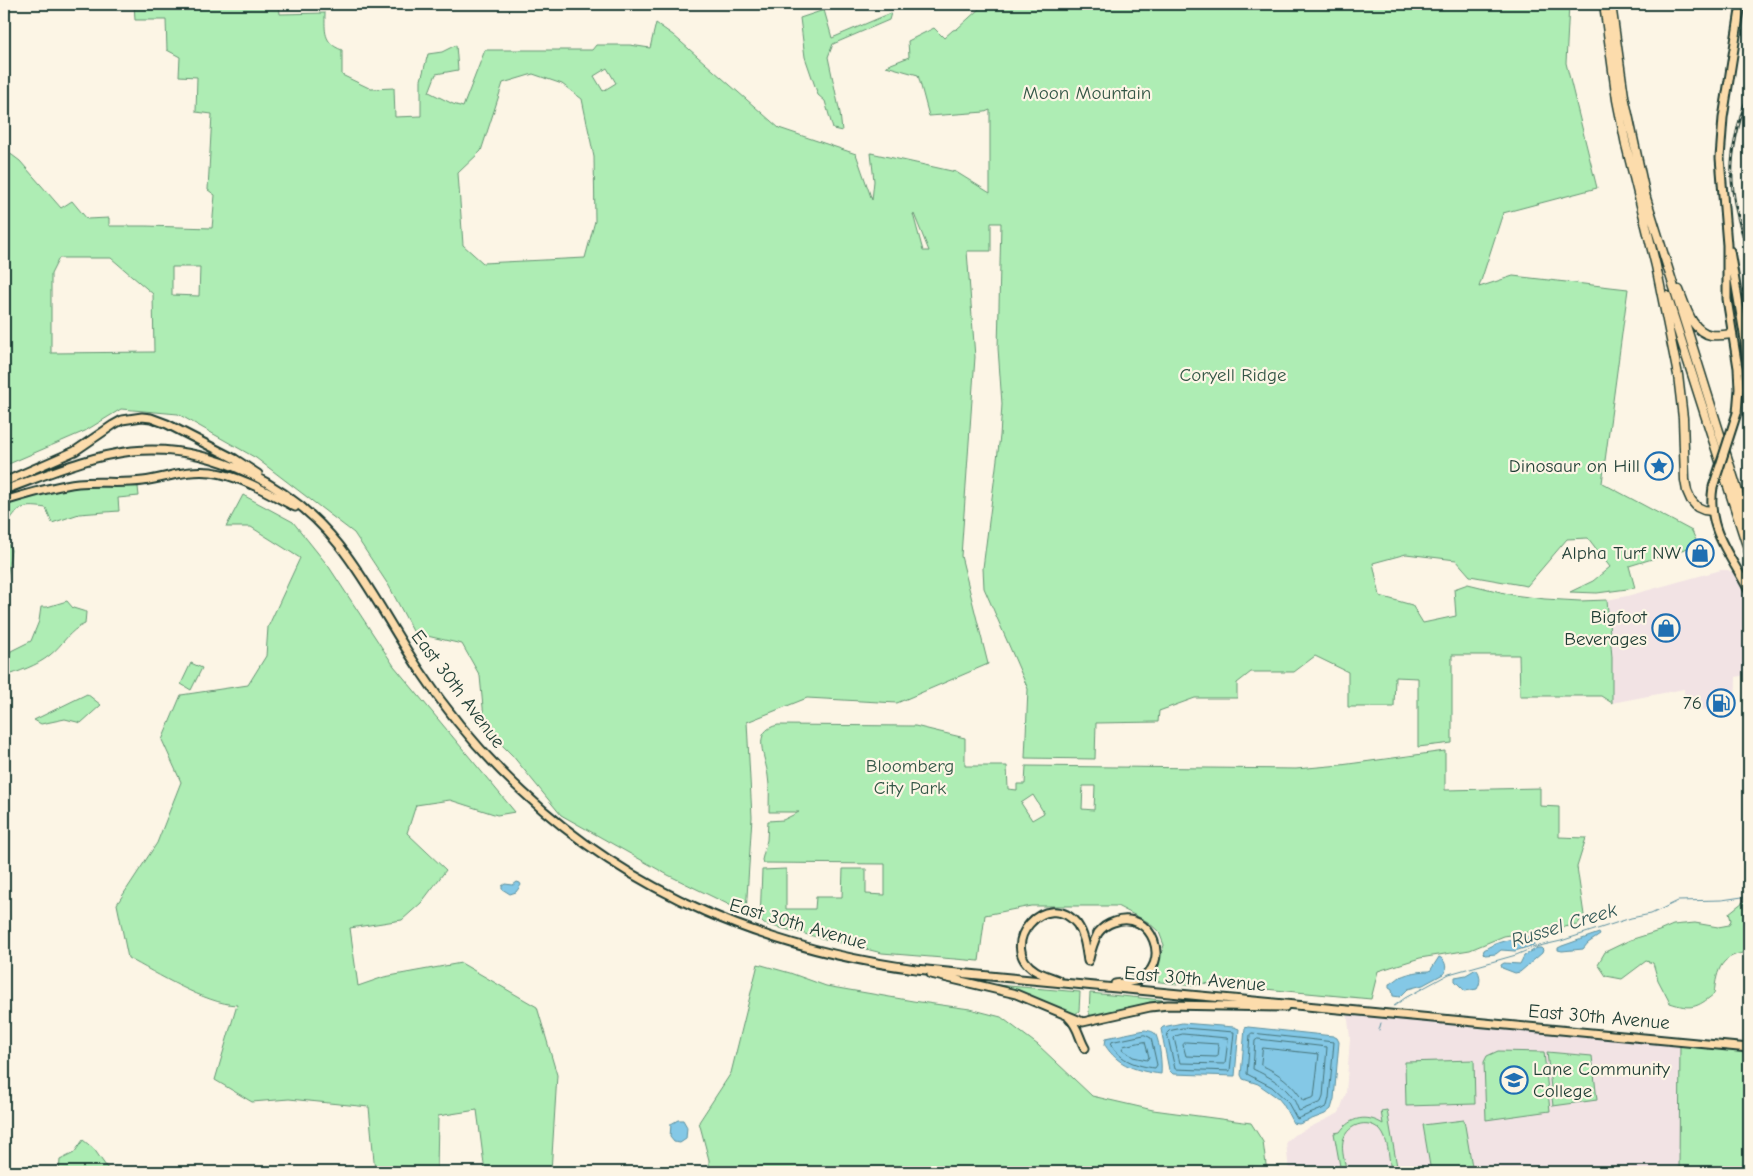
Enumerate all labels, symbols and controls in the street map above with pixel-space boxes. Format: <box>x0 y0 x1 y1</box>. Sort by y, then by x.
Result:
park label: Moon Mountain <box>1023 82 1151 104</box>
park label: Coryell Ridge <box>1180 364 1286 386</box>
place icon: Dinosaur on Hill <box>1644 451 1674 481</box>
place label: Dinosaur on Hill <box>1509 455 1640 477</box>
shop icon: Alpha Turf NW <box>1685 538 1715 568</box>
place label: Alpha Turf NW <box>1562 542 1682 564</box>
place label: Bigfoot Beverages <box>1564 606 1648 650</box>
shop icon: Bigfoot Beverages <box>1651 613 1681 643</box>
street label: East 30th Avenue <box>407 626 509 752</box>
fuel station icon: 76 <box>1706 688 1736 718</box>
place label: 76 <box>1683 692 1702 714</box>
park label: Bloomberg City Park <box>866 755 954 799</box>
street label: East 30th Avenue <box>727 894 869 954</box>
water label: Russel Creek <box>1508 898 1620 952</box>
street label: East 30th Avenue <box>1123 962 1267 996</box>
street label: East 30th Avenue <box>1527 1000 1671 1034</box>
place label: Lane Community College <box>1533 1058 1670 1102</box>
school or university icon: Lane Community College <box>1499 1065 1529 1095</box>

